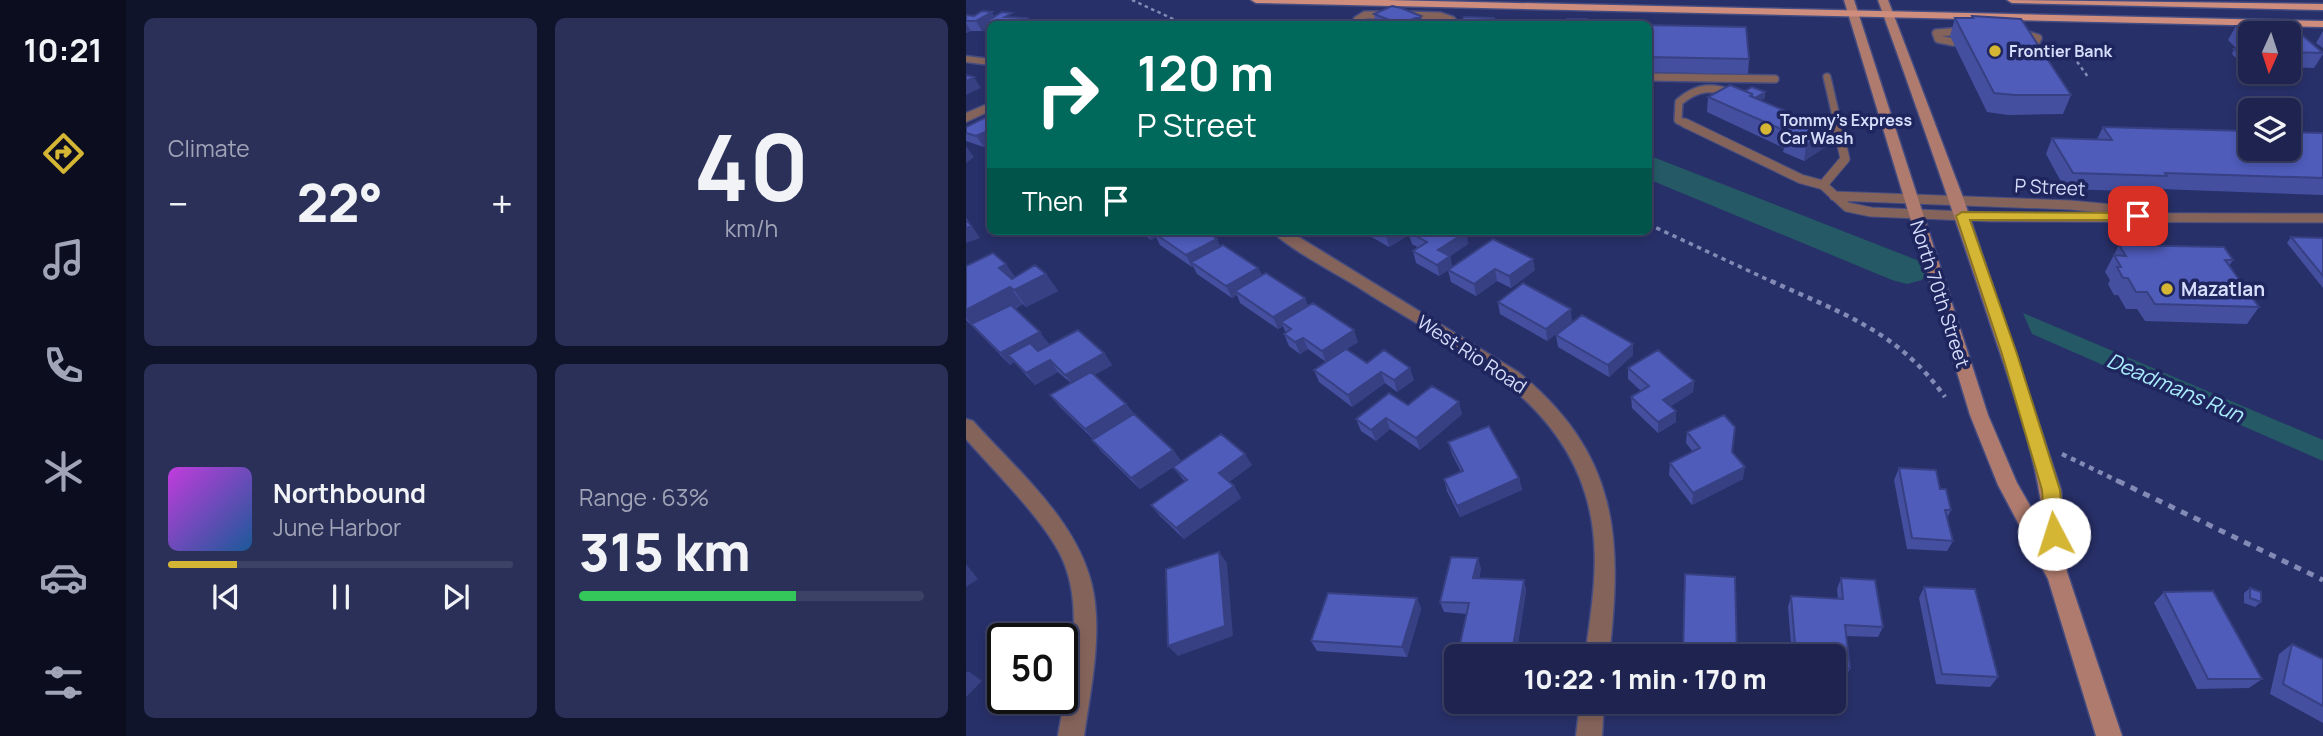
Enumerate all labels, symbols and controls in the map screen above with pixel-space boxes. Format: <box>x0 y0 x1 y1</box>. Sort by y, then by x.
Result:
north arrow <box>2238 21 2301 84</box>
map controls <box>2238 21 2301 161</box>
text: 10:21 <box>23 28 103 72</box>
text: 120 m <box>1137 39 1274 106</box>
place label: Frontier Bank <box>2009 40 2112 62</box>
marker: Frontier Bank <box>1987 43 2003 59</box>
icon: right <box>1022 49 1113 140</box>
button: layers <box>2238 98 2301 161</box>
text: P Street <box>1137 103 1257 147</box>
text: 40 <box>694 104 809 228</box>
place label: Tommy's Express Car Wash <box>1780 109 1912 149</box>
marker: Tommy's Express Car Wash <box>1758 121 1774 137</box>
icon: directions <box>39 129 88 178</box>
text: Climate <box>168 132 250 164</box>
text: 22° <box>297 167 383 238</box>
street label: P Street <box>2014 172 2086 202</box>
text: − <box>168 177 189 229</box>
text: + <box>491 177 513 229</box>
icon: arrive <box>1097 182 1135 220</box>
text: Then <box>1022 183 1083 219</box>
pin <box>2108 186 2168 246</box>
icon: arrive <box>2119 197 2157 235</box>
text: km/h <box>725 212 778 244</box>
street label: North 70th Street <box>1904 217 1976 371</box>
icon: music <box>39 235 88 284</box>
place label: Mazatlan <box>2181 276 2265 302</box>
marker: Mazatlan <box>2159 281 2175 297</box>
street label: West Rio Road <box>1412 309 1532 399</box>
icon: phone <box>39 341 88 390</box>
water label: Deadmans Run <box>2103 346 2249 429</box>
icon: climate <box>39 447 88 496</box>
text: Northbound <box>273 475 426 511</box>
text: Range · 63% <box>579 481 709 513</box>
position arrow <box>2017 497 2091 571</box>
text: June Harbor <box>273 511 401 543</box>
text: 315 km <box>579 516 751 587</box>
icon: car <box>39 553 88 602</box>
icon: previous <box>207 578 245 616</box>
icon: pause <box>322 578 360 616</box>
icon: next <box>437 578 475 616</box>
speed limit sign: 50 <box>987 623 1078 714</box>
icon: filters <box>39 658 88 707</box>
text: 10:22 · 1 min · 170 m <box>1524 661 1766 697</box>

